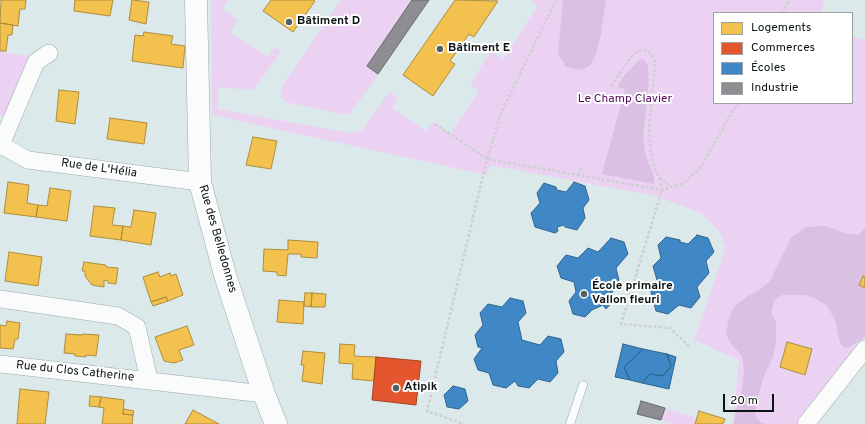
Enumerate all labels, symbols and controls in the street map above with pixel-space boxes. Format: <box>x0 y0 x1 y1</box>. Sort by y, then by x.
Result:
legend <box>713 12 853 104</box>
place label: Bâtiment D <box>297 15 360 29</box>
marker: Bâtiment D <box>284 17 294 27</box>
text: Logements <box>751 20 811 36</box>
text: Commerces <box>751 40 815 56</box>
place label: Bâtiment E <box>448 42 510 56</box>
marker: Bâtiment E <box>435 44 445 54</box>
text: Écoles <box>751 60 786 76</box>
text: Industrie <box>751 80 799 96</box>
park label: Le Champ Clavier <box>578 93 672 107</box>
street label: Rue de L'Hélia <box>60 157 138 181</box>
street label: Rue des Belledonnes <box>195 183 239 295</box>
place label: École primaire Vallon fleuri <box>592 280 673 308</box>
marker: École primaire Vallon fleuri <box>579 289 589 299</box>
street label: Rue du Clos Catherine <box>15 359 135 385</box>
place label: Atipik <box>404 381 437 395</box>
marker: Atipik <box>391 383 401 393</box>
scale bar <box>725 386 776 412</box>
text: 20 m <box>730 393 758 409</box>

